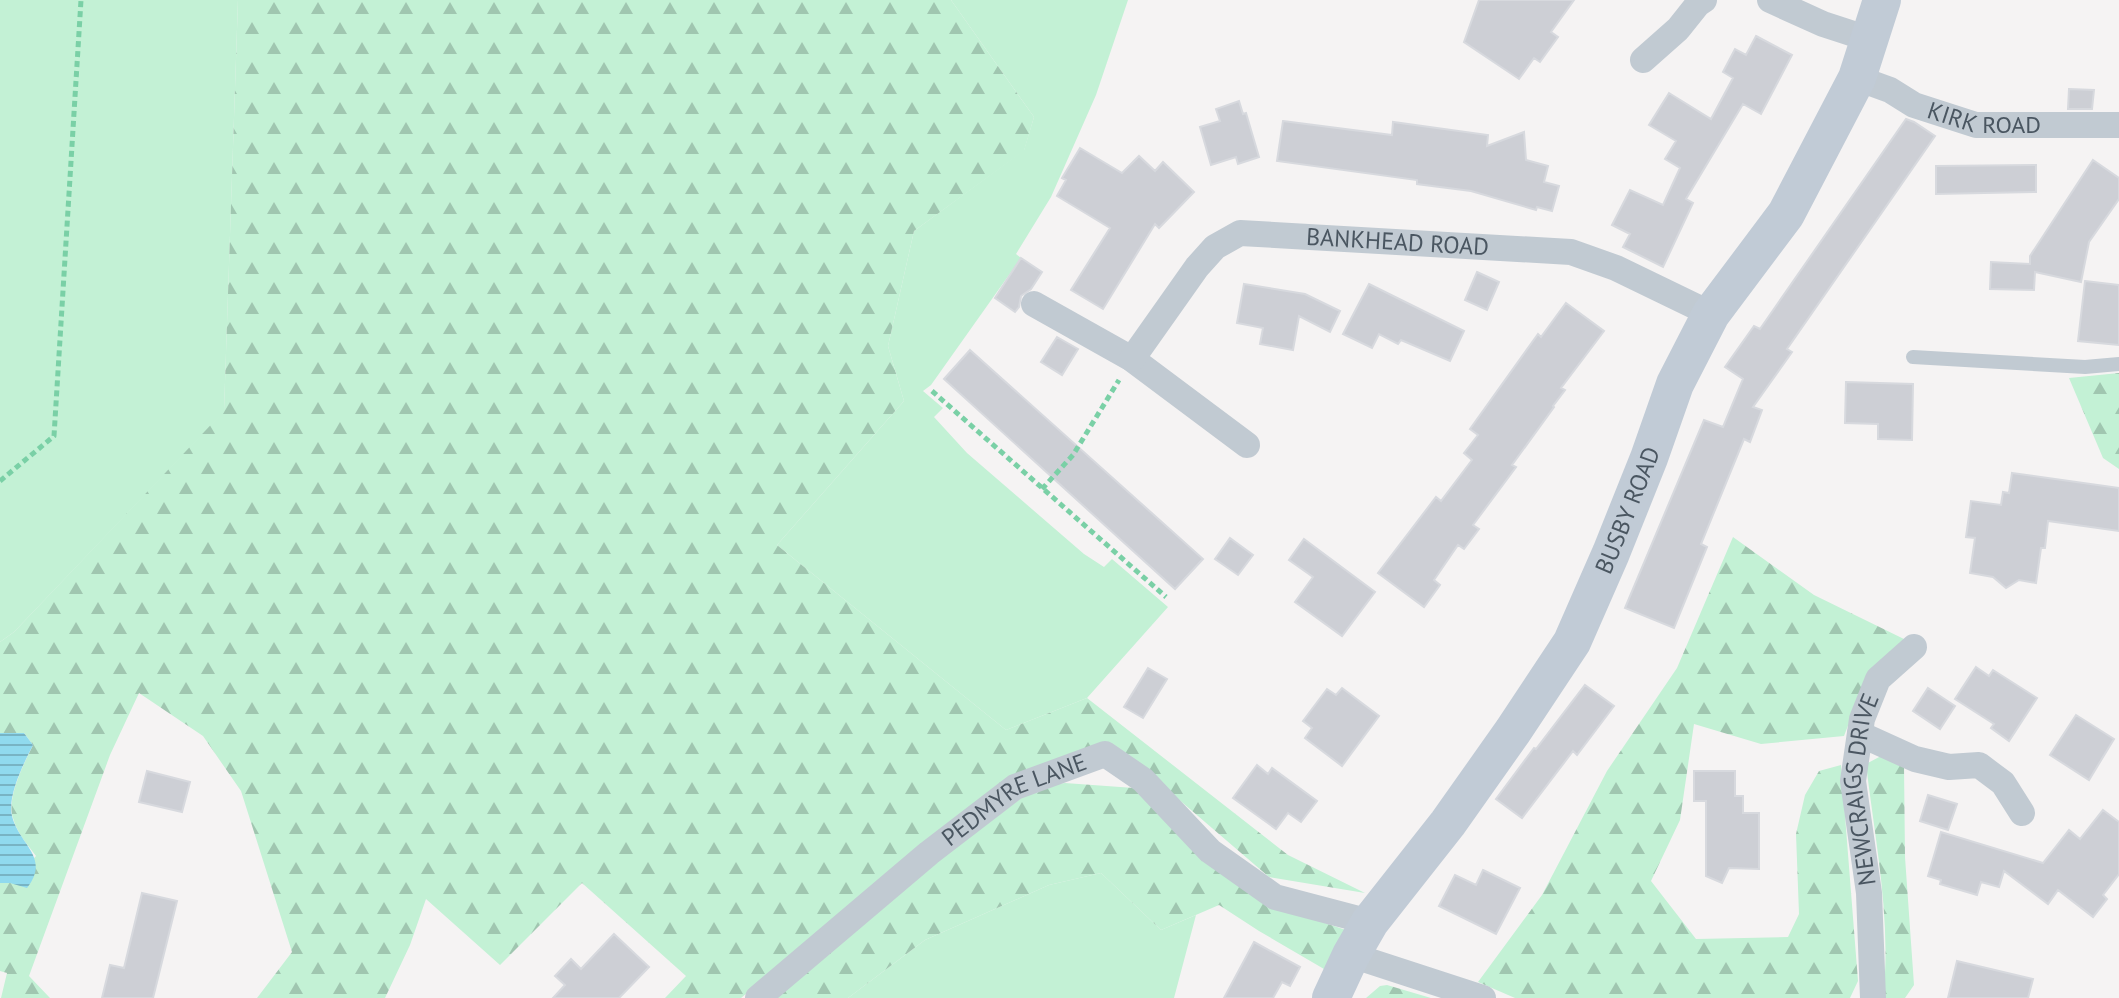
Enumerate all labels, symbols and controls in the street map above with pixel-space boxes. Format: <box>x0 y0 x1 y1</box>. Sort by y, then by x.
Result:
street label: KIRK ROAD <box>1924 94 2041 140</box>
street label: BANKHEAD ROAD <box>1305 221 1490 262</box>
street label: BUSBY ROAD <box>1588 443 1667 579</box>
street label: NEWCRAIGS DRIVE <box>1836 689 1886 888</box>
street label: PEDMYRE LANE <box>935 746 1091 853</box>

